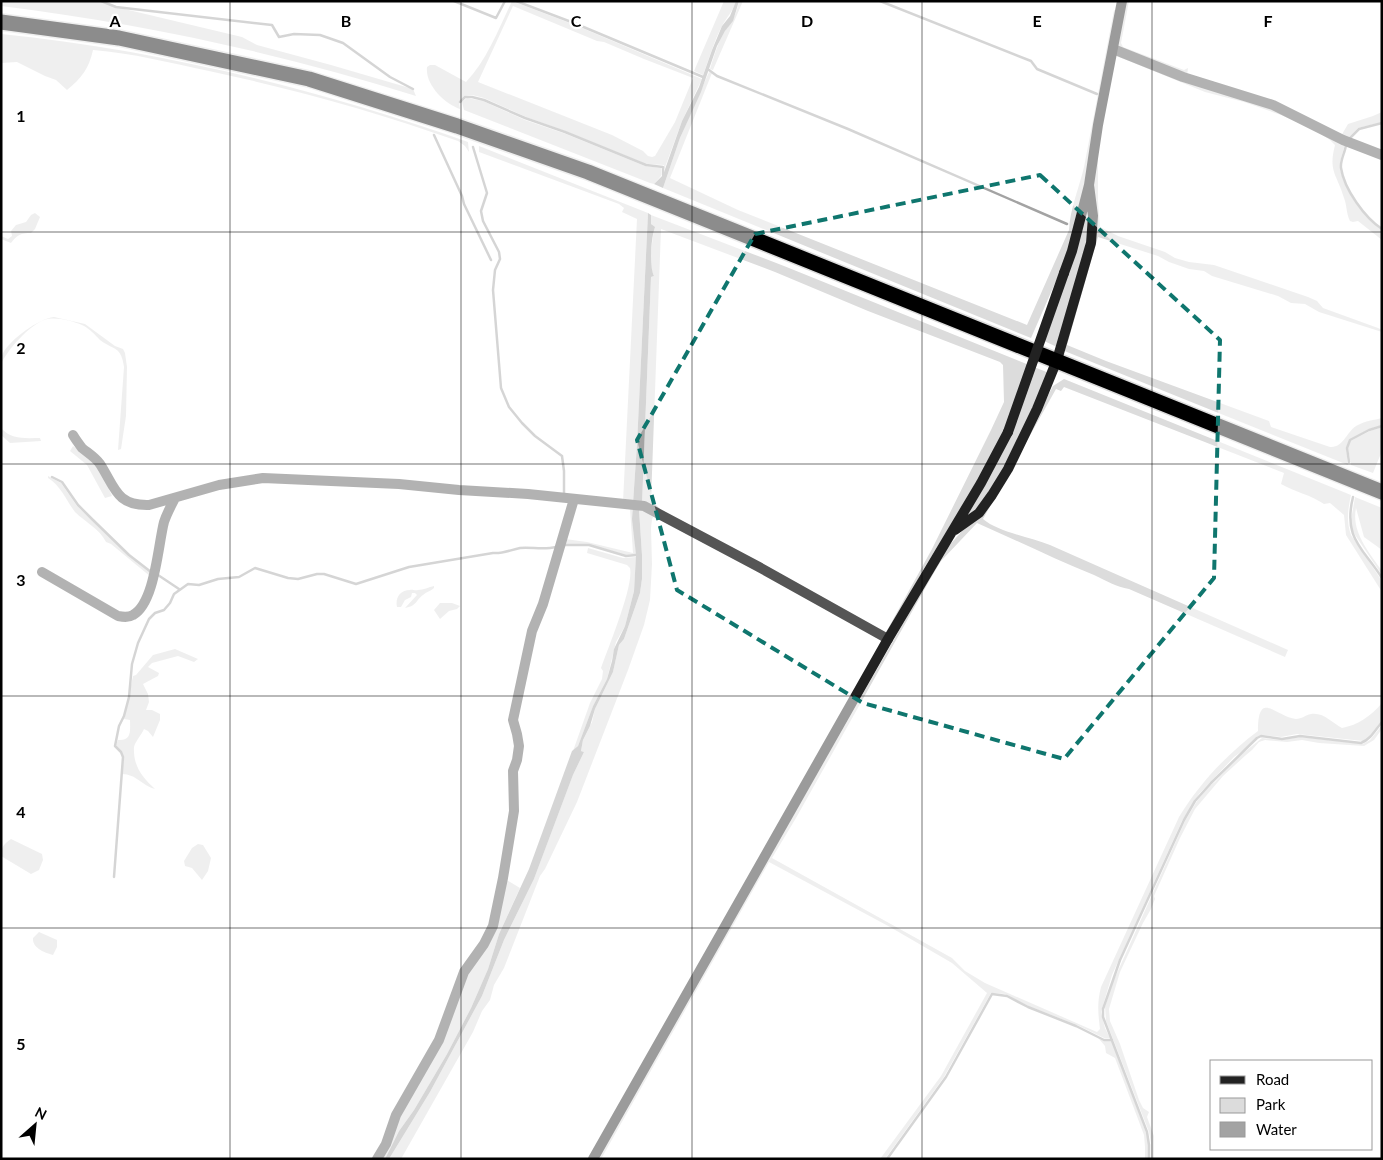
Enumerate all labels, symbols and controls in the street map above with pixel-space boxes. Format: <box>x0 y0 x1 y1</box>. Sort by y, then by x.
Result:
text: A <box>108 11 121 30</box>
text: B <box>341 11 351 30</box>
text: C <box>571 11 582 30</box>
text: D <box>801 11 813 30</box>
text: E <box>1032 11 1042 30</box>
text: F <box>1263 11 1273 30</box>
text: 1 <box>16 106 26 125</box>
text: 2 <box>16 338 26 357</box>
text: 3 <box>16 570 26 589</box>
text: 4 <box>16 802 26 821</box>
text: 5 <box>16 1034 26 1053</box>
legend <box>1210 1060 1373 1150</box>
text: Road <box>1256 1070 1289 1088</box>
text: Park <box>1256 1095 1286 1113</box>
north arrow <box>10 1100 60 1150</box>
text: N <box>32 1103 50 1123</box>
text: Water <box>1256 1120 1297 1138</box>

